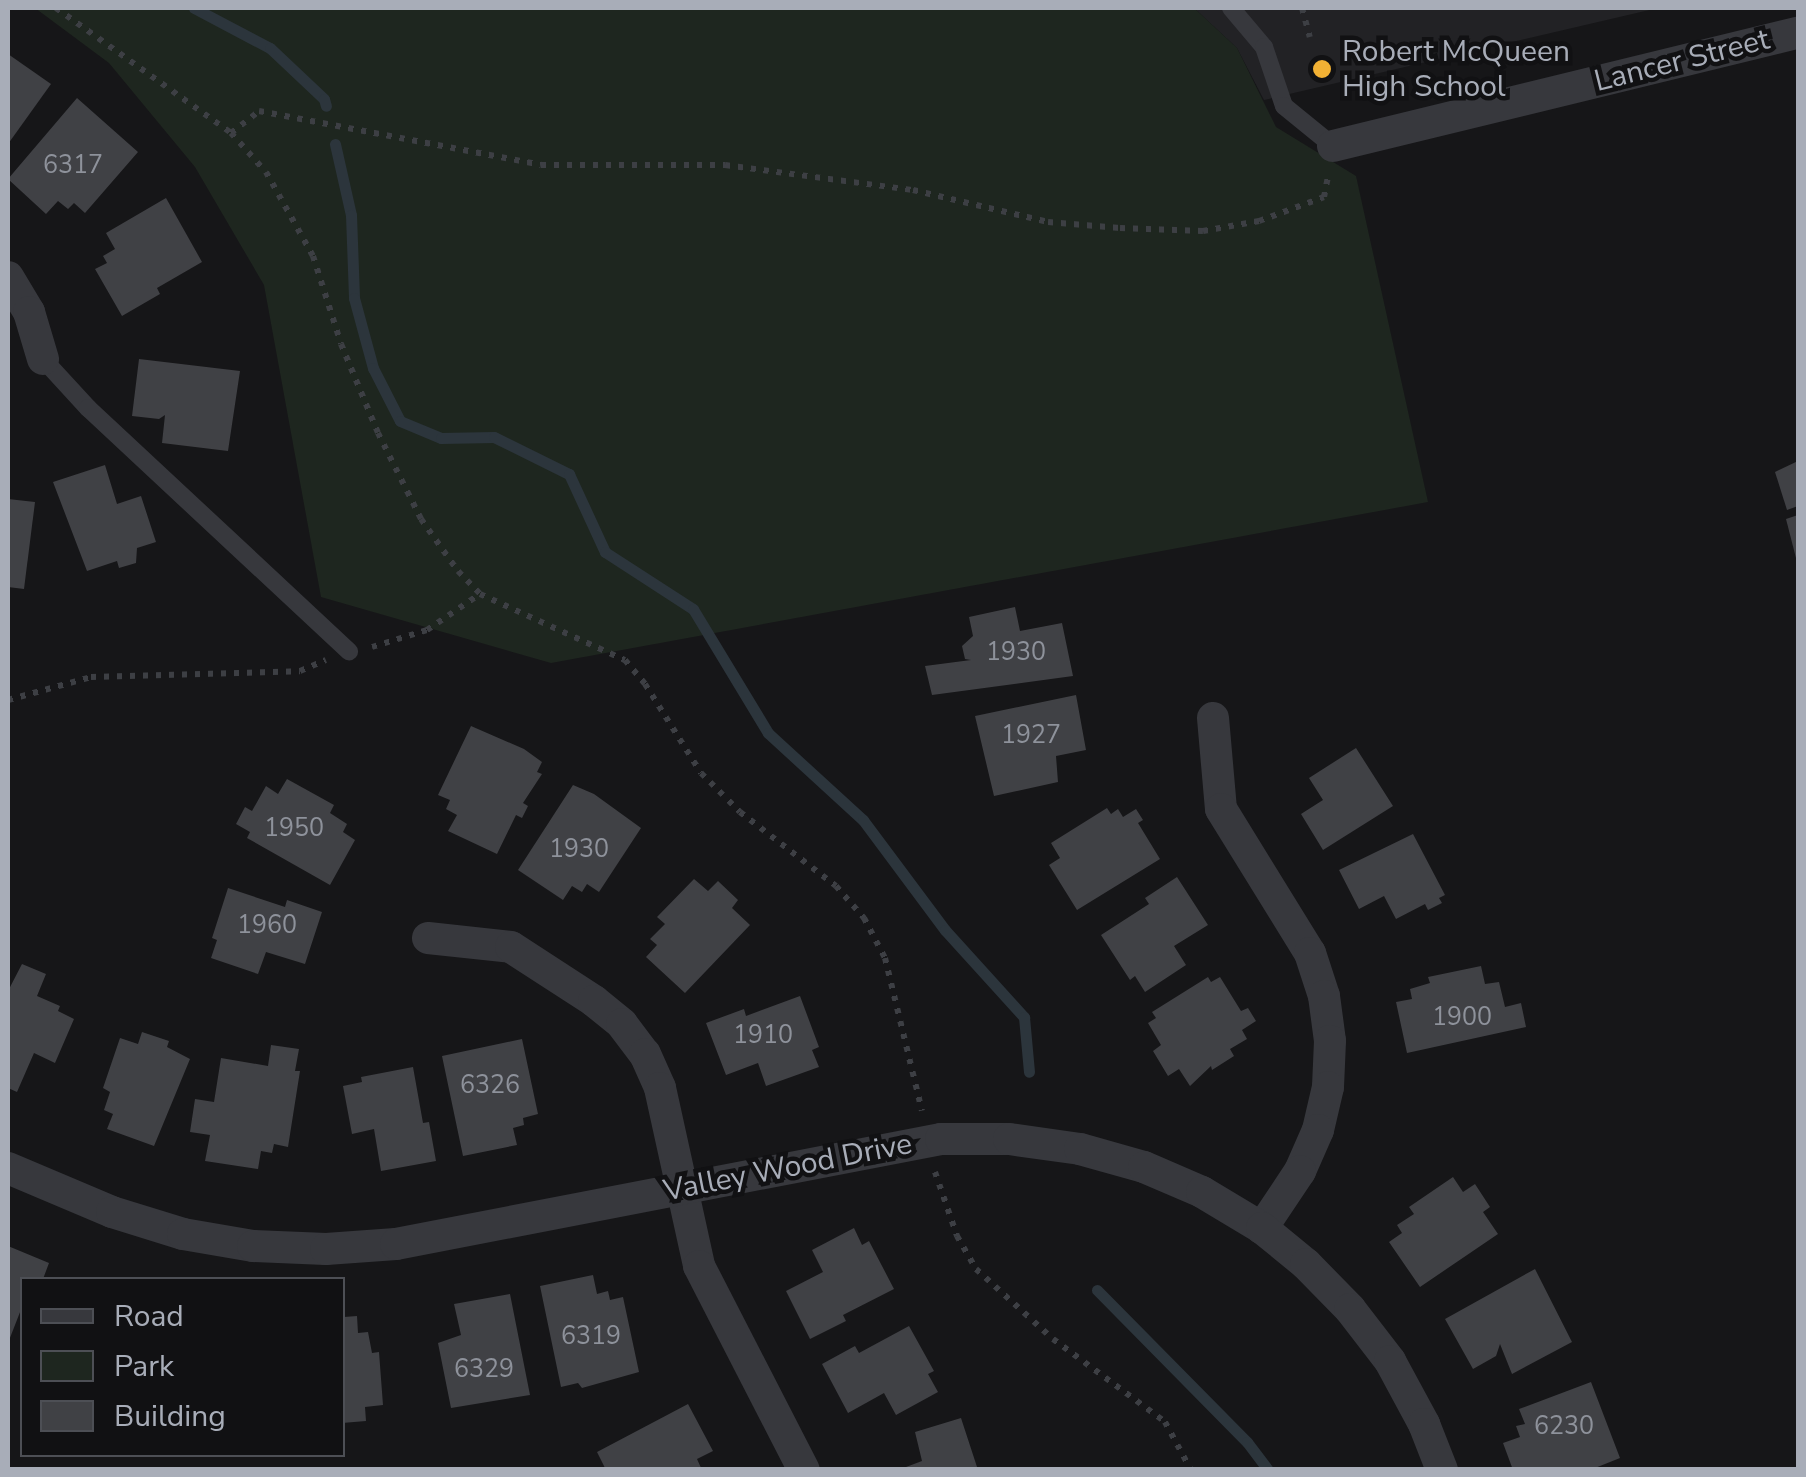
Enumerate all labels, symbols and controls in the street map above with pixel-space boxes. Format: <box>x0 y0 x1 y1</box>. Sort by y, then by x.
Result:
street label: Lancer Street <box>1591 22 1773 100</box>
place label: Robert McQueen High School <box>1342 34 1570 104</box>
marker: Robert McQueen High School <box>1311 58 1333 80</box>
house number: 6317 <box>43 150 103 180</box>
house number: 1930 <box>986 637 1046 667</box>
house number: 1927 <box>1001 720 1061 750</box>
house number: 1950 <box>264 813 324 843</box>
house number: 1930 <box>549 834 609 864</box>
house number: 1960 <box>237 910 297 940</box>
house number: 1900 <box>1432 1002 1492 1032</box>
house number: 1910 <box>733 1020 793 1050</box>
house number: 6326 <box>460 1070 520 1100</box>
street label: Valley Wood Drive <box>661 1126 915 1210</box>
legend <box>20 1277 345 1457</box>
text: Road <box>114 1296 184 1337</box>
house number: 6319 <box>561 1321 621 1351</box>
text: Park <box>114 1346 174 1387</box>
house number: 6329 <box>454 1354 514 1384</box>
text: Building <box>114 1396 226 1437</box>
house number: 6230 <box>1534 1411 1594 1441</box>

